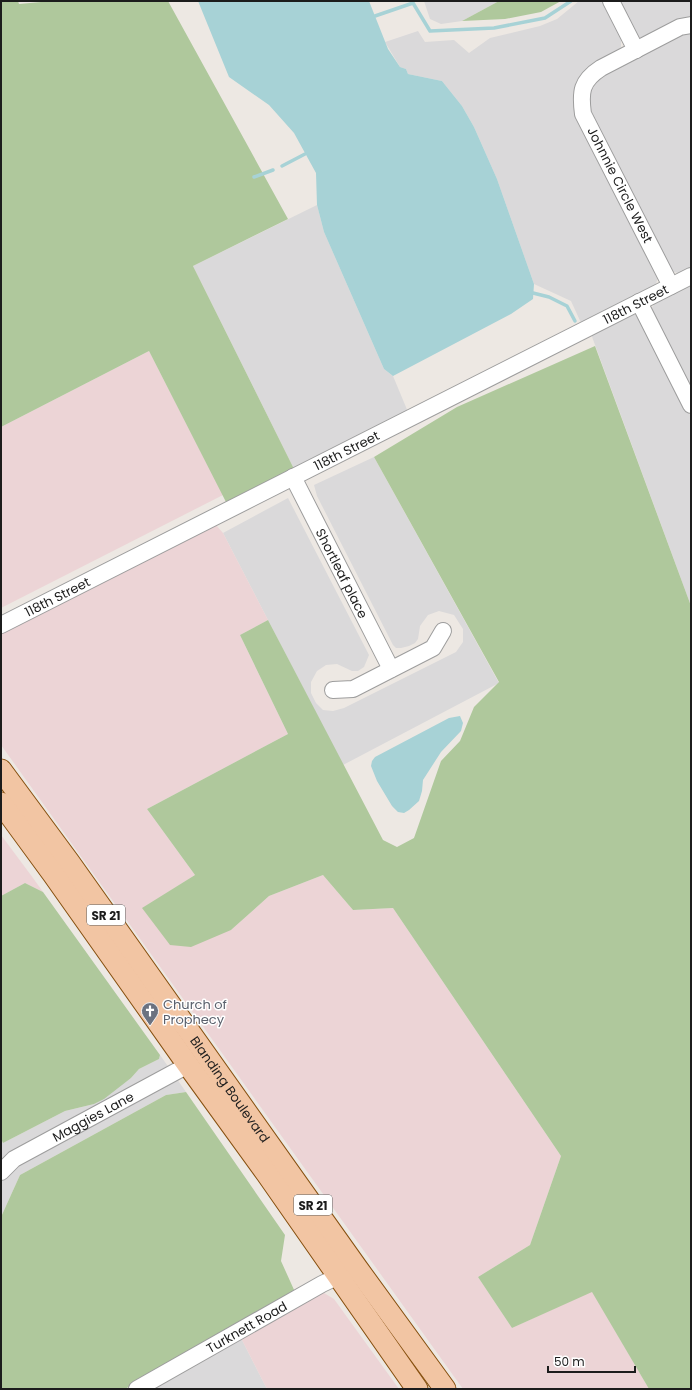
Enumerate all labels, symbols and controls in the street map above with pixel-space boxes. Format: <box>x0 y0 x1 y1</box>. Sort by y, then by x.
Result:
street label: Johnnie Circle West <box>583 124 658 247</box>
street label: 118th Street <box>599 279 672 329</box>
street label: 118th Street <box>310 426 383 475</box>
street label: Shortleaf place <box>311 525 373 621</box>
street label: 118th Street <box>21 572 94 621</box>
road number: SR 21 <box>87 905 125 925</box>
place label: Church of Prophecy <box>163 995 227 1029</box>
church icon: Church of Prophecy <box>140 1001 160 1026</box>
street label: Blanding Boulevard <box>186 1032 275 1146</box>
street label: Maggies Lane <box>49 1087 137 1146</box>
road number: SR 21 <box>294 1195 332 1215</box>
street label: Turknett Road <box>203 1296 290 1357</box>
scale bar <box>548 1348 635 1374</box>
text: 50 m <box>554 1353 585 1370</box>

